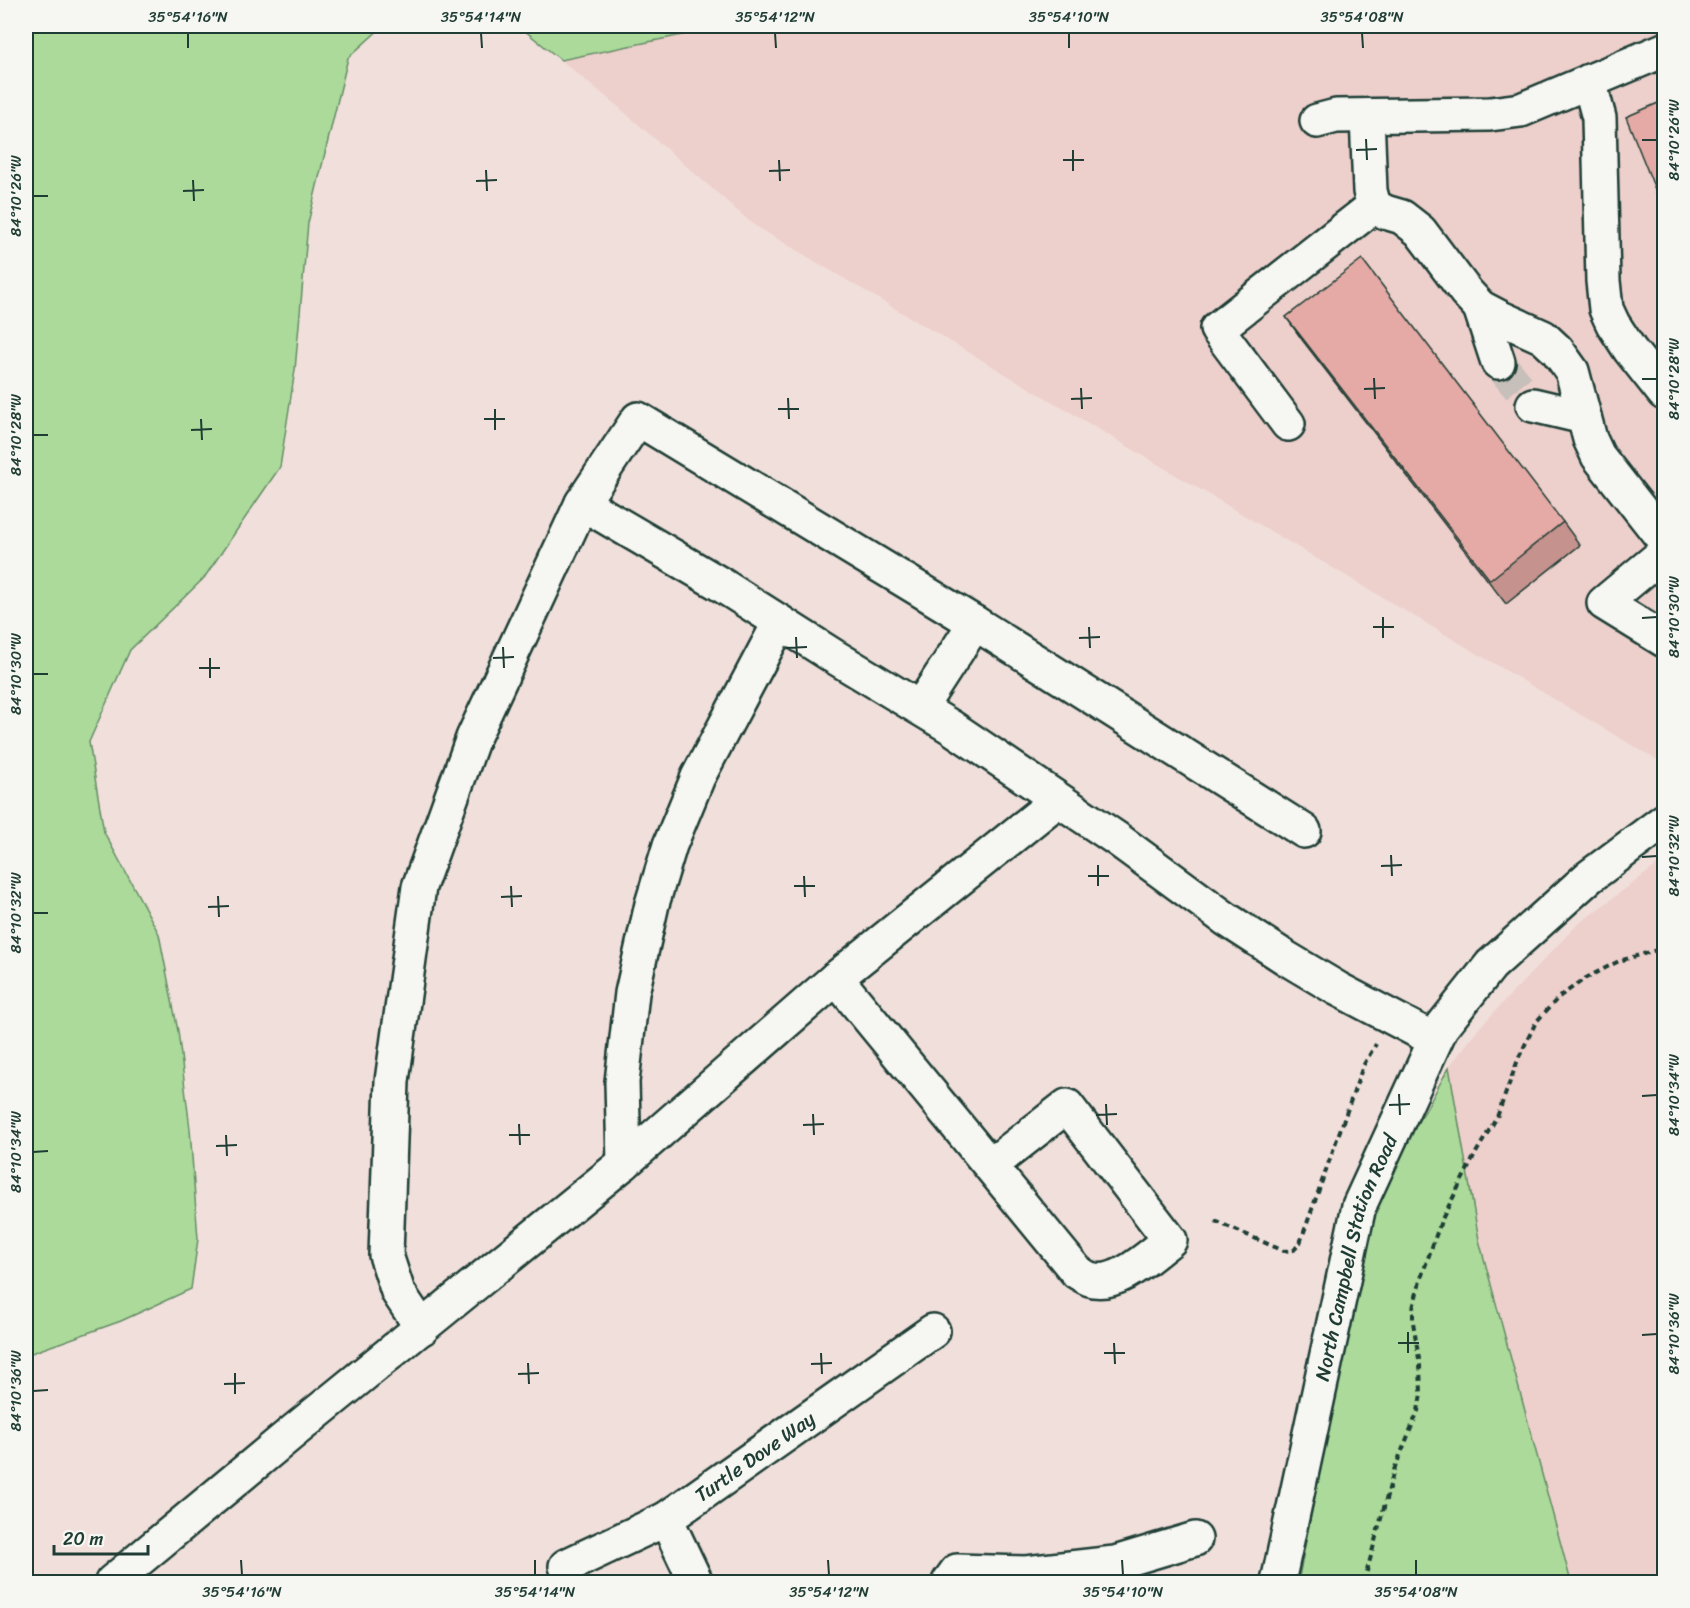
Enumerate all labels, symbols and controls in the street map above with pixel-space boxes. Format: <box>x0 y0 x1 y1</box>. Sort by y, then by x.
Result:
text: 35°54'16"N <box>148 4 228 30</box>
text: 35°54'14"N <box>441 4 522 30</box>
text: 35°54'12"N <box>735 4 815 30</box>
text: 35°54'10"N <box>1029 4 1110 30</box>
text: 35°54'08"N <box>1320 4 1404 30</box>
text: 84°10'26"W <box>1661 99 1687 181</box>
text: 84°10'26"W <box>3 155 29 237</box>
text: 84°10'28"W <box>1661 338 1687 420</box>
text: 84°10'28"W <box>3 394 29 476</box>
text: 84°10'30"W <box>1661 576 1687 658</box>
text: 84°10'30"W <box>3 633 29 715</box>
text: 84°10'32"W <box>1661 815 1687 897</box>
text: 84°10'32"W <box>3 872 29 954</box>
text: 84°10'34"W <box>1661 1054 1687 1136</box>
text: 84°10'34"W <box>3 1111 29 1193</box>
street label: North Campbell Station Road <box>1305 1127 1408 1384</box>
text: 84°10'36"W <box>1661 1293 1687 1374</box>
text: 84°10'36"W <box>3 1350 29 1431</box>
street label: Turtle Dove Way <box>687 1402 823 1512</box>
scale bar <box>54 1518 148 1556</box>
text: 20 m <box>63 1523 103 1555</box>
text: 35°54'16"N <box>202 1579 282 1605</box>
text: 35°54'14"N <box>495 1579 576 1605</box>
text: 35°54'12"N <box>789 1579 869 1605</box>
text: 35°54'10"N <box>1083 1579 1164 1605</box>
text: 35°54'08"N <box>1374 1579 1458 1605</box>

